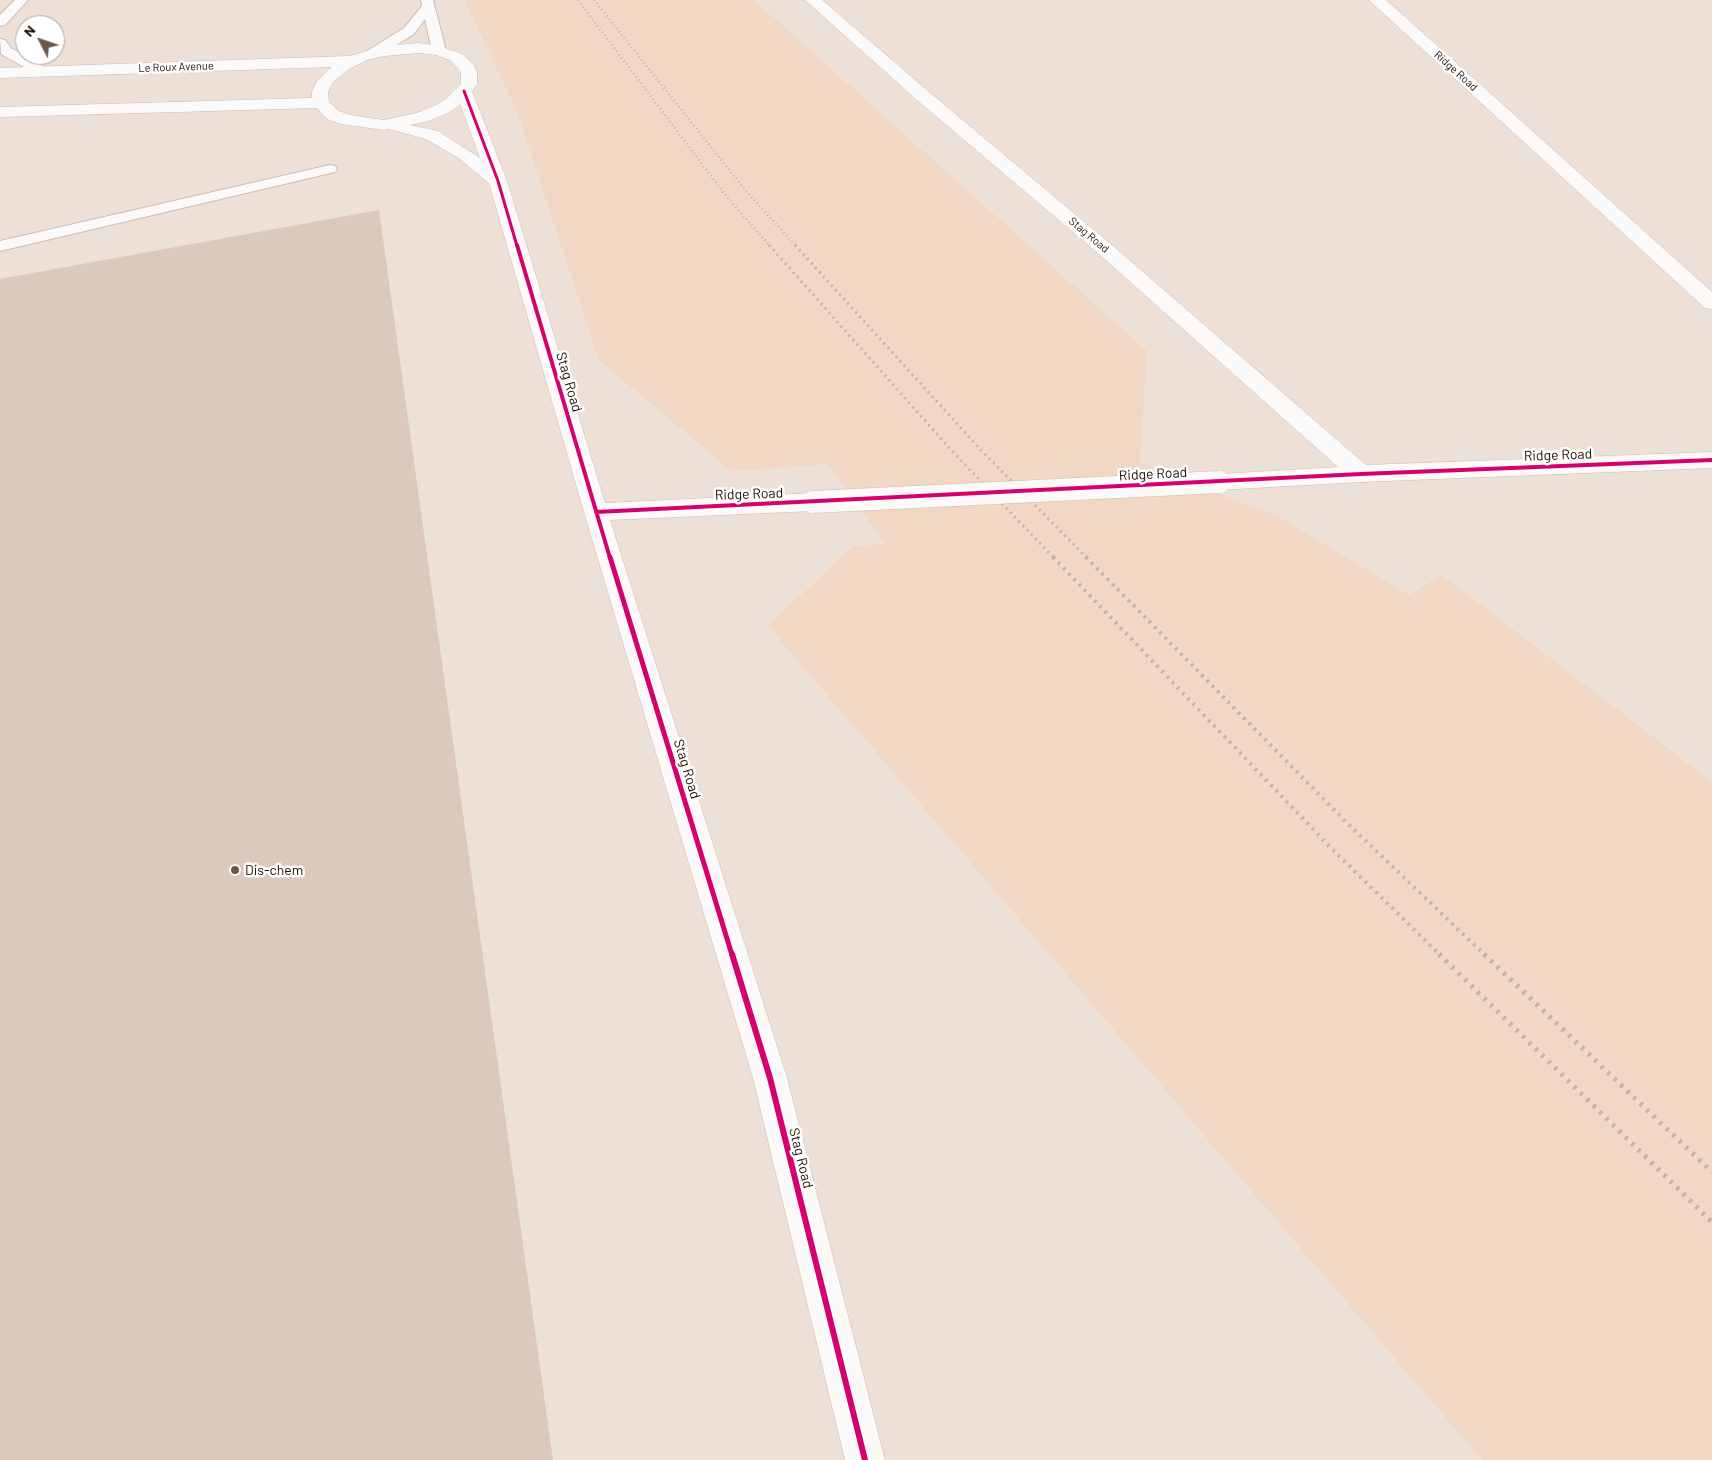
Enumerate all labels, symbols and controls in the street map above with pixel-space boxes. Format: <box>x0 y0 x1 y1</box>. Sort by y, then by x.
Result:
north arrow <box>15 15 65 65</box>
text: N <box>20 21 39 40</box>
street label: Ridge Road <box>1432 48 1480 94</box>
street label: Le Roux Avenue <box>138 59 214 75</box>
street label: Stag Road <box>1066 214 1112 256</box>
street label: Stag Road <box>552 350 586 414</box>
street label: Ridge Road <box>1523 445 1593 465</box>
street label: Ridge Road <box>1118 464 1188 484</box>
street label: Ridge Road <box>714 484 784 504</box>
street label: Stag Road <box>670 737 704 801</box>
place label: Dis-chem <box>245 862 303 878</box>
marker: Dis-chem <box>229 864 241 876</box>
street label: Stag Road <box>785 1126 817 1190</box>

